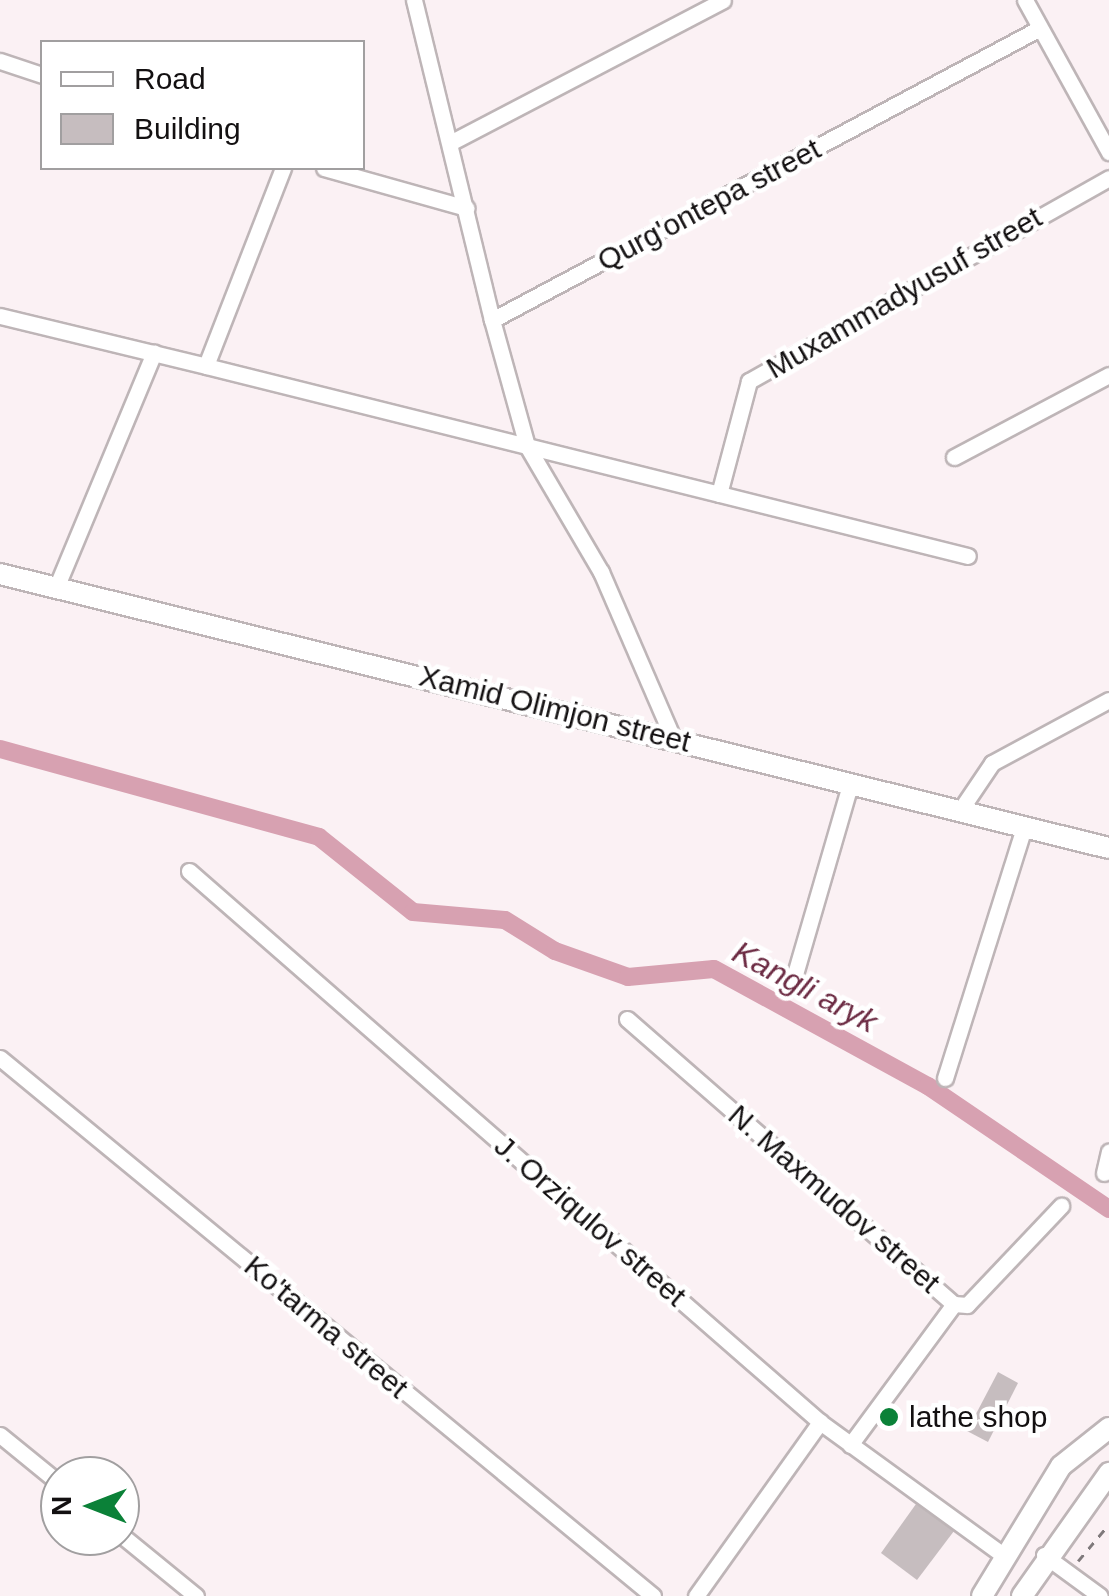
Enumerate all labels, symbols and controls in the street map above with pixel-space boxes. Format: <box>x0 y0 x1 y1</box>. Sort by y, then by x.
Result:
legend <box>40 40 365 170</box>
text: Road <box>134 62 206 95</box>
text: Building <box>134 112 241 145</box>
street label: Qurg'ontepa street <box>591 131 827 279</box>
street label: Muxammadyusuf street <box>760 199 1048 387</box>
street label: Xamid Olimjon street <box>416 658 694 760</box>
water label: Kangli aryk <box>726 933 884 1041</box>
street label: N. Maxmudov street <box>721 1097 947 1301</box>
street label: J. Orziqulov street <box>487 1128 693 1314</box>
street label: Ko'tarma street <box>237 1248 415 1406</box>
place label: lathe shop <box>909 1399 1047 1435</box>
marker: lathe shop <box>878 1406 900 1428</box>
north arrow <box>40 1456 140 1556</box>
text: N <box>46 1496 77 1516</box>

